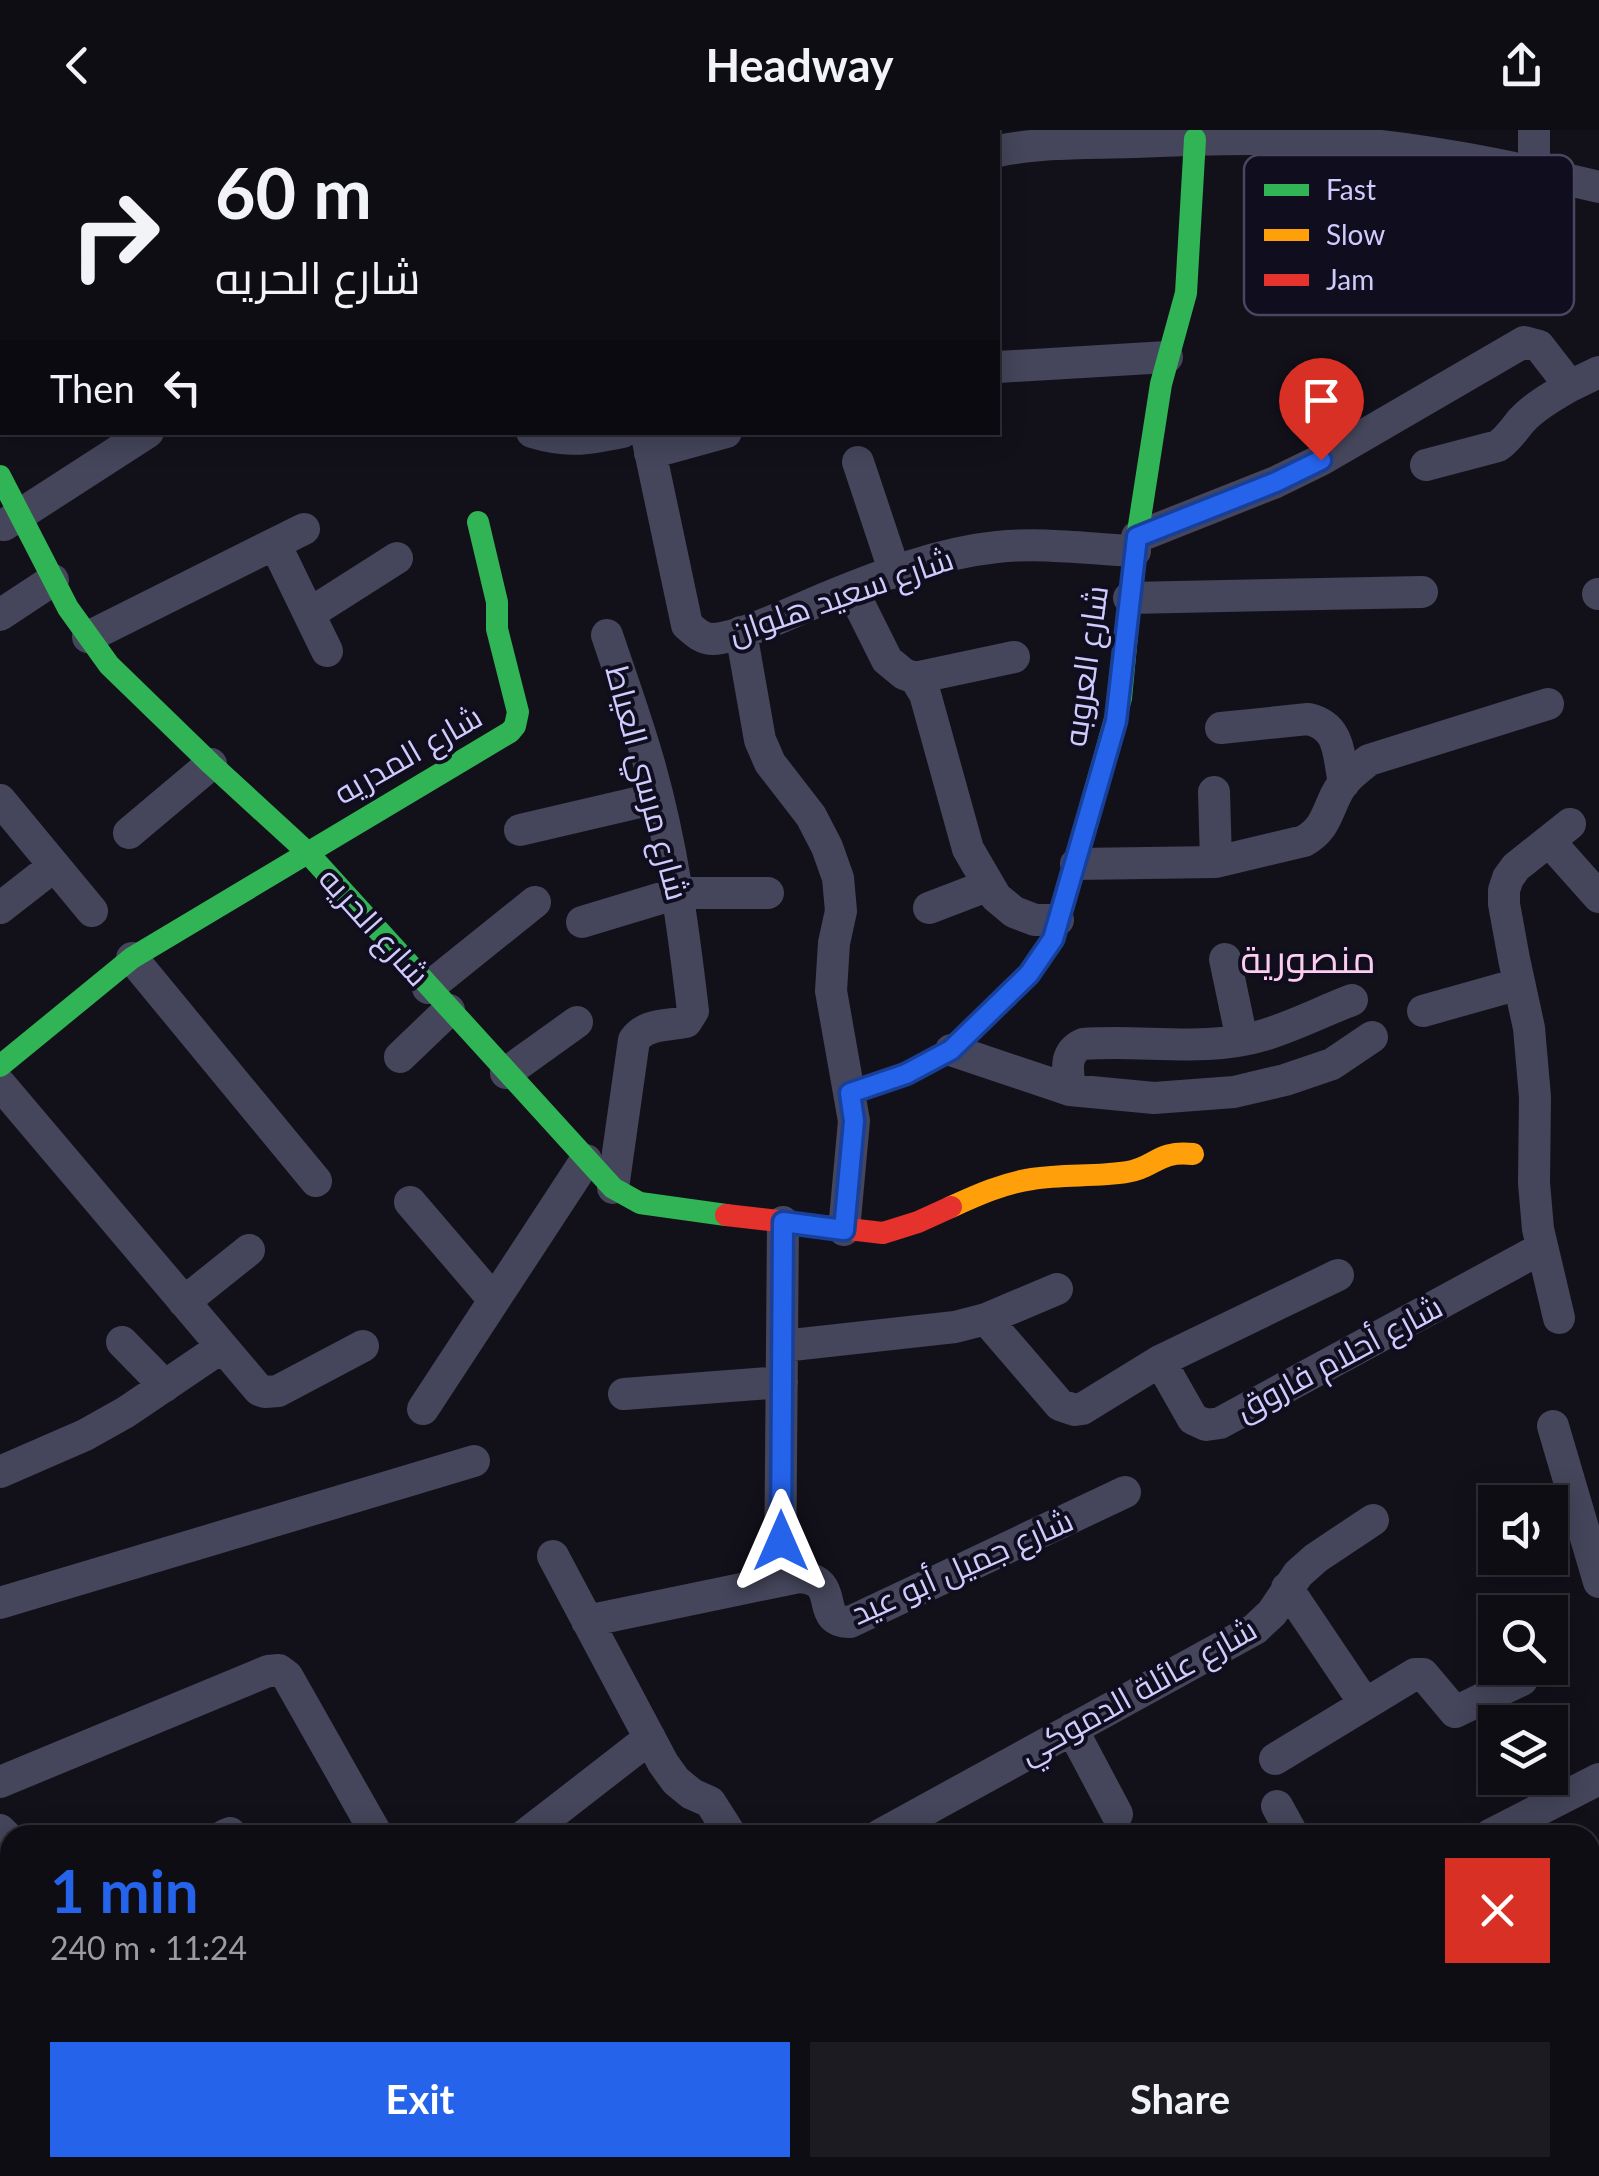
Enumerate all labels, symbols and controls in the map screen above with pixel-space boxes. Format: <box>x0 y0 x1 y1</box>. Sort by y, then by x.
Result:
icon: back <box>50 38 105 93</box>
text: Headway <box>705 38 894 92</box>
icon: share <box>1494 38 1549 93</box>
text: 60 m <box>215 150 372 234</box>
legend <box>1244 155 1574 315</box>
icon: right <box>50 170 180 300</box>
text: Fast <box>1326 172 1376 206</box>
text: Slow <box>1326 217 1385 251</box>
text: شارع الحريه <box>215 250 420 304</box>
text: Jam <box>1326 262 1374 296</box>
pin <box>1279 358 1364 461</box>
icon: left <box>155 360 210 415</box>
text: Then <box>50 365 135 411</box>
icon: arrive <box>1294 373 1349 428</box>
street label: شارع سعيد هلوان <box>723 538 959 655</box>
street label: شارع العروبه <box>1054 583 1119 749</box>
street label: شارع مرسي العياط <box>593 661 699 906</box>
street label: شارع المدريه <box>326 696 490 815</box>
street label: شارع الحريه <box>309 859 438 996</box>
district label: منصورية <box>1240 935 1376 982</box>
street label: شارع أحلام فاروق <box>1228 1286 1450 1431</box>
map controls <box>1478 1485 1568 1795</box>
button: sound <box>1478 1485 1568 1575</box>
position arrow <box>729 1489 833 1593</box>
street label: شارع جميل أبو عيد <box>844 1499 1080 1636</box>
button: search <box>1478 1595 1568 1685</box>
street label: شارع عائلة الدموكي <box>1012 1608 1266 1777</box>
button: layers <box>1478 1705 1568 1795</box>
text: 1 min <box>50 1854 199 1926</box>
button: close <box>1445 1858 1550 1963</box>
text: 240 m · 11:24 <box>50 1928 247 1967</box>
button: Exit <box>50 2042 790 2157</box>
button: Share <box>810 2042 1550 2157</box>

